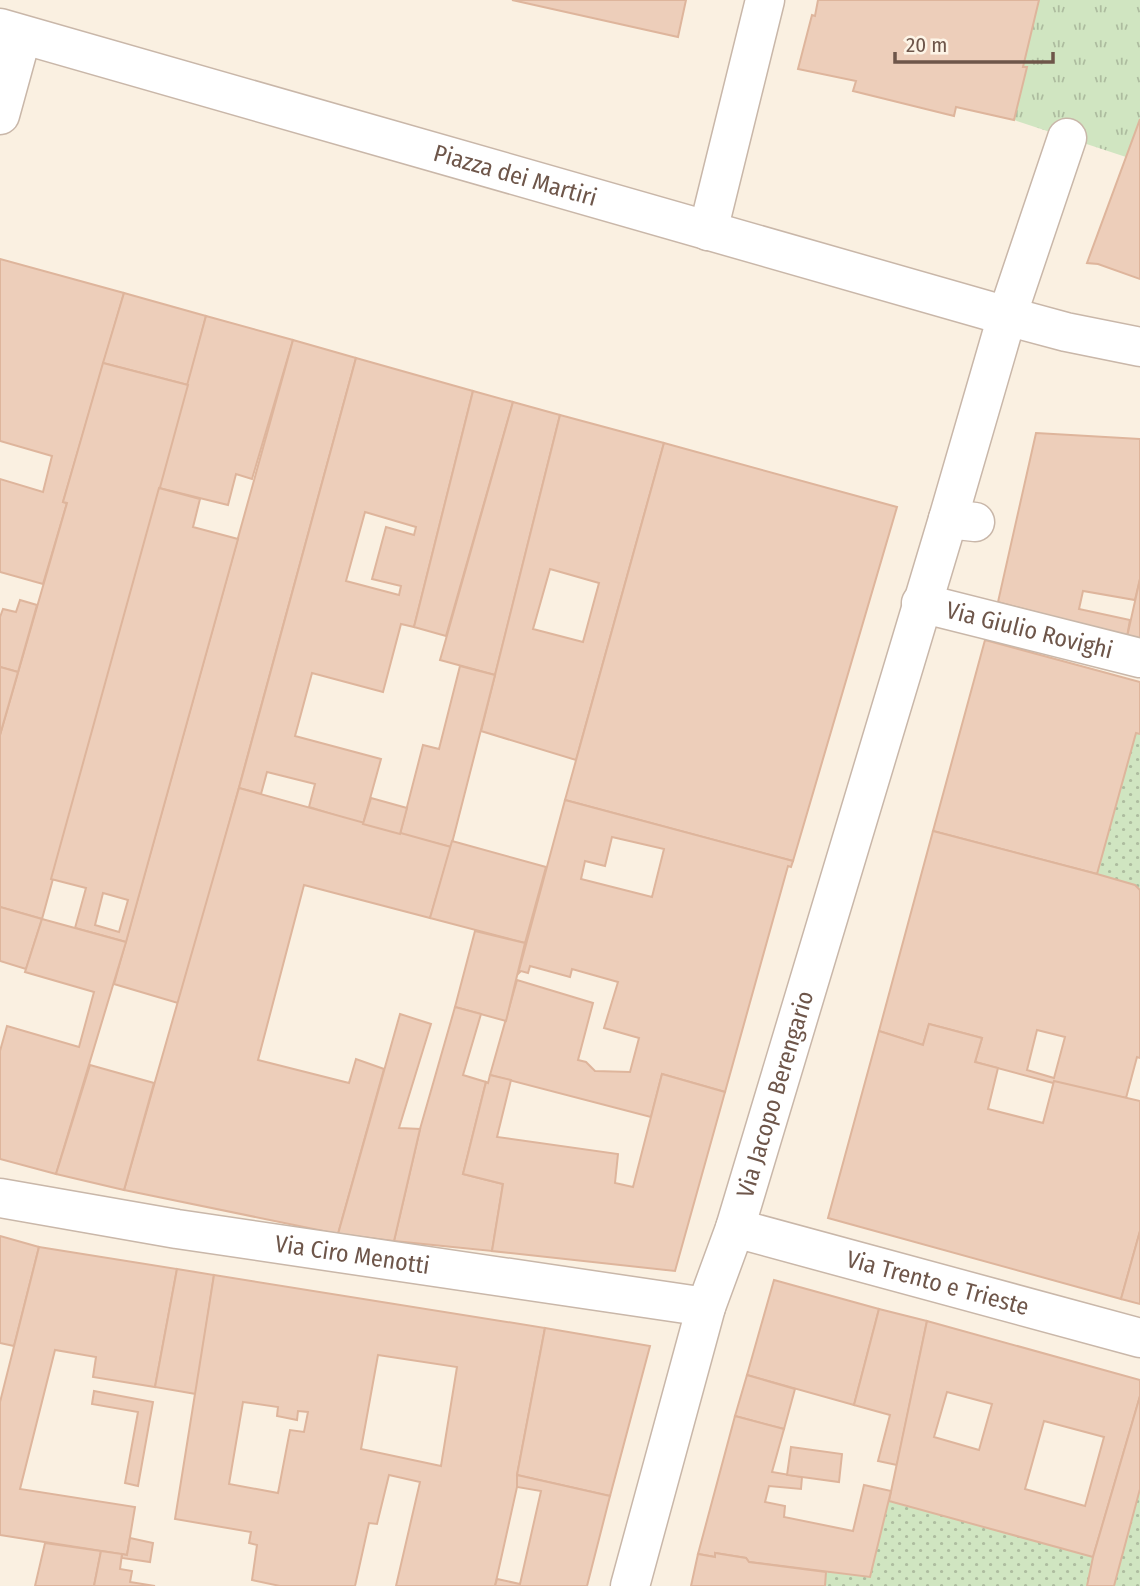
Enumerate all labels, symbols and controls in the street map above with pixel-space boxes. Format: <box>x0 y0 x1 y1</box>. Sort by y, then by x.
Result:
scale bar <box>895 21 1052 65</box>
text: 20 m <box>906 32 947 58</box>
street label: Piazza dei Martiri <box>430 139 600 212</box>
street label: Via Giulio Rovighi <box>943 596 1116 665</box>
street label: Via Jacopo Berengario <box>731 988 819 1201</box>
street label: Via Ciro Menotti <box>273 1230 432 1280</box>
street label: Via Trento e Trieste <box>843 1245 1032 1321</box>

